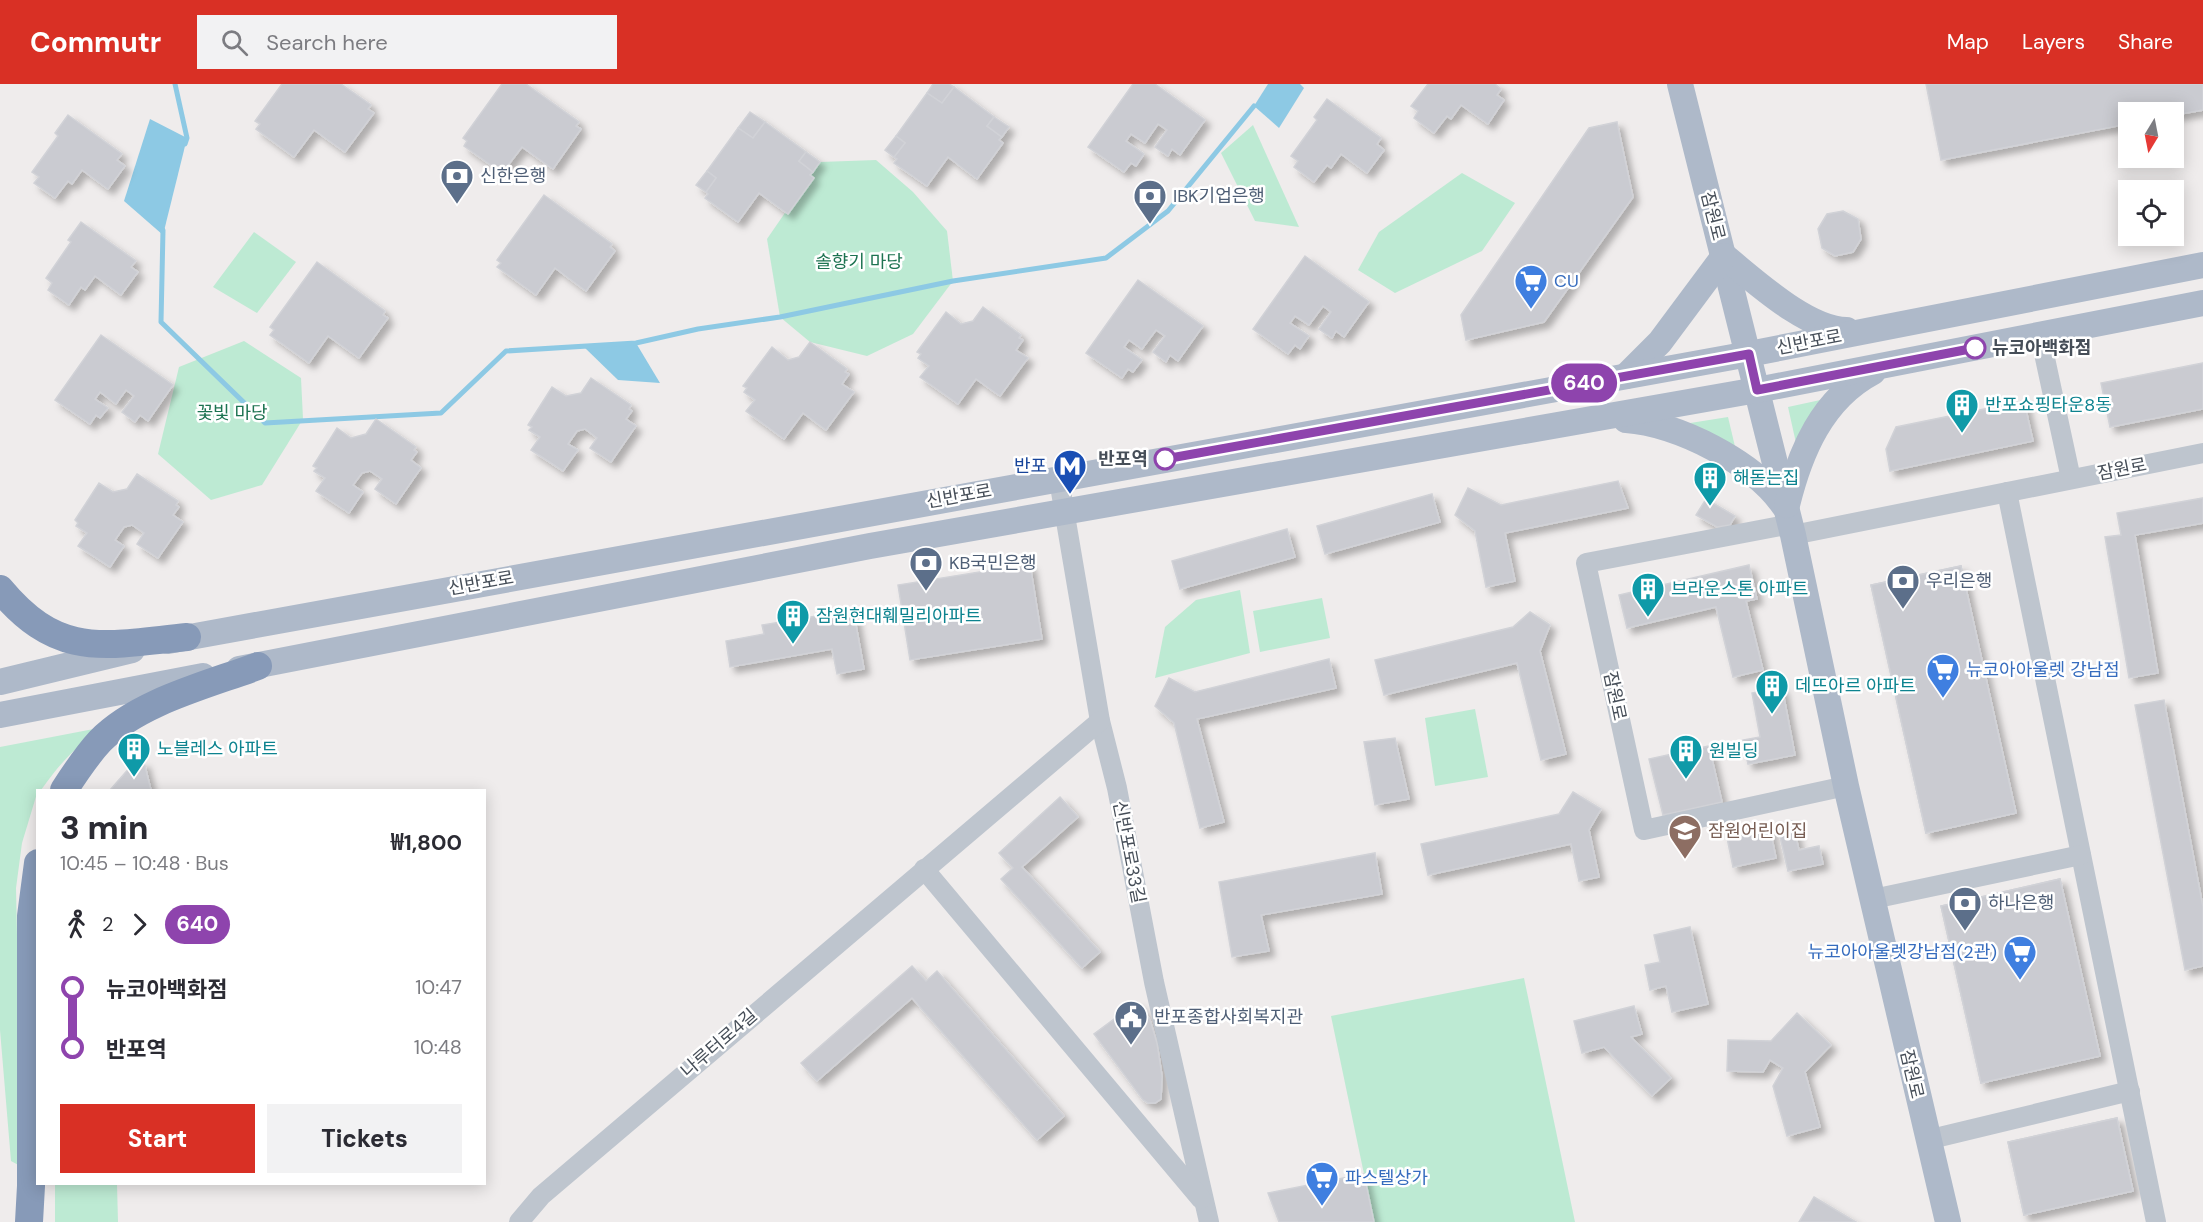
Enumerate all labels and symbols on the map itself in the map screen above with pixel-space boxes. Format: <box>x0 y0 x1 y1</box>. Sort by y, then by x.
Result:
north arrow <box>2118 102 2184 168</box>
bank icon: 신한은행 <box>439 158 475 205</box>
place label: 신한은행 <box>480 164 546 188</box>
bank icon: IBK기업은행 <box>1132 178 1168 225</box>
place label: IBK기업은행 <box>1173 184 1265 208</box>
street label: 잠원로 <box>1695 189 1731 243</box>
park label: 솔향기 마당 <box>815 250 903 274</box>
supermarket icon: CU <box>1513 263 1549 310</box>
place label: CU <box>1554 269 1579 293</box>
street label: 신반포로 <box>1774 324 1844 360</box>
place label: 뉴코아백화점 <box>1992 336 2091 360</box>
marker: 뉴코아백화점 <box>1964 337 1986 359</box>
line badge: 640 <box>1550 364 1618 402</box>
building icon: 반포쇼핑타운8동 <box>1944 387 1980 434</box>
place label: 반포쇼핑타운8동 <box>1985 393 2112 417</box>
park label: 꽃빛 마당 <box>196 401 268 425</box>
place label: 반포역 <box>1098 447 1148 471</box>
metro station icon: 반포 <box>1052 448 1088 495</box>
marker: 반포역 <box>1154 448 1176 470</box>
street label: 잠원로 <box>2095 452 2149 486</box>
place label: 반포 <box>1014 454 1047 478</box>
building icon: 해돋는집 <box>1692 460 1728 507</box>
place label: 해돋는집 <box>1733 466 1799 490</box>
street label: 신반포로 <box>924 478 994 514</box>
bank icon: KB국민은행 <box>908 545 944 592</box>
place label: KB국민은행 <box>949 551 1037 575</box>
bank icon: 우리은행 <box>1885 563 1921 610</box>
street label: 신반포로 <box>446 565 516 601</box>
place label: 우리은행 <box>1926 569 1992 593</box>
building icon: 브라운스톤 아파트 <box>1630 571 1666 618</box>
place label: 브라운스톤 아파트 <box>1671 577 1808 601</box>
building icon: 잠원현대훼밀리아파트 <box>775 598 811 645</box>
place label: 잠원현대훼밀리아파트 <box>816 604 982 628</box>
supermarket icon: 뉴코아아울렛 강남점 <box>1925 652 1961 699</box>
place label: 뉴코아아울렛 강남점 <box>1966 658 2120 682</box>
building icon: 데뜨아르 아파트 <box>1754 668 1790 715</box>
street label: 잠원로 <box>1598 669 1632 723</box>
place label: 데뜨아르 아파트 <box>1795 674 1916 698</box>
building icon: 노블레스 아파트 <box>116 731 152 778</box>
building icon: 원빌딩 <box>1668 733 1704 780</box>
place label: 노블레스 아파트 <box>157 737 278 761</box>
place label: 원빌딩 <box>1709 739 1759 763</box>
street label: 신반포로33길 <box>1107 799 1151 905</box>
school or university icon: 잠원어린이집 <box>1667 813 1703 860</box>
place label: 잠원어린이집 <box>1708 819 1807 843</box>
bank icon: 하나은행 <box>1947 885 1983 932</box>
place label: 하나은행 <box>1988 891 2054 915</box>
supermarket icon: 뉴코아아울렛강남점(2관) <box>2002 934 2038 981</box>
place label: 뉴코아아울렛강남점(2관) <box>1808 940 1997 964</box>
public building icon: 반포종합사회복지관 <box>1113 999 1149 1046</box>
street label: 나루터로4길 <box>676 1003 762 1083</box>
place label: 반포종합사회복지관 <box>1154 1005 1303 1029</box>
street label: 잠원로 <box>1895 1047 1929 1101</box>
supermarket icon: 파스텔상가 <box>1304 1160 1340 1207</box>
place label: 파스텔상가 <box>1345 1166 1428 1190</box>

